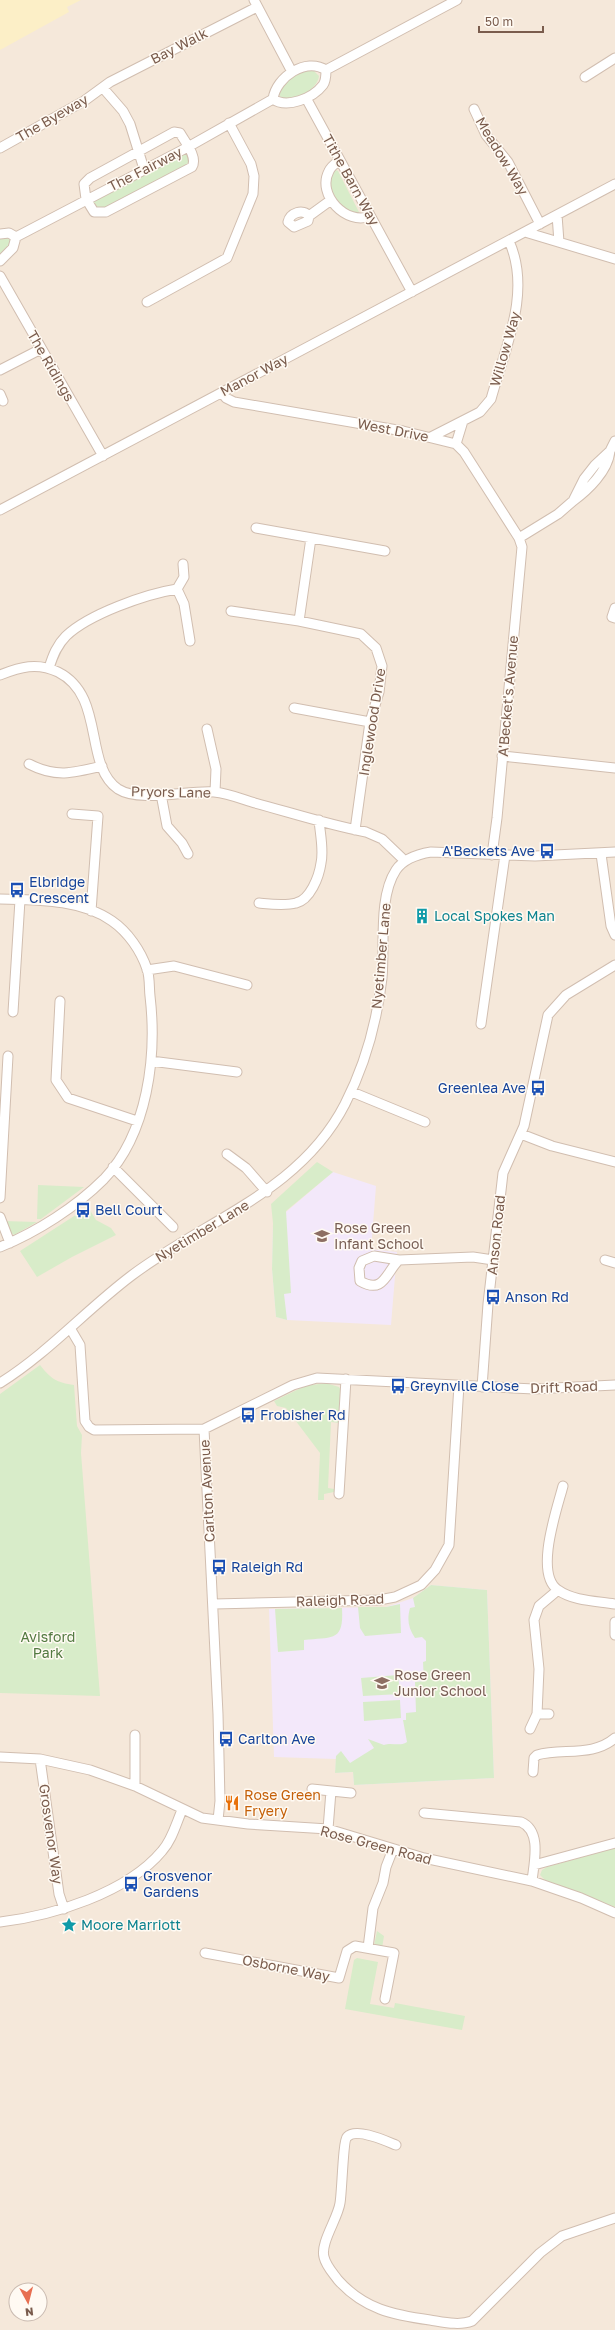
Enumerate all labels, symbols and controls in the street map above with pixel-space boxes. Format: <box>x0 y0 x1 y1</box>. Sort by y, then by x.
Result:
scale bar <box>479 8 543 34</box>
text: 50 m <box>485 14 513 29</box>
street label: Bay Walk <box>148 24 210 67</box>
street label: The Byeway <box>13 90 91 145</box>
street label: Meadow Way <box>472 114 532 198</box>
street label: Tithe Barn Way <box>319 131 384 228</box>
street label: The Fairway <box>105 143 185 194</box>
street label: Willow Way <box>486 309 523 388</box>
street label: The Ridings <box>24 327 79 404</box>
street label: Manor Way <box>217 350 291 400</box>
street label: West Drive <box>356 414 430 445</box>
street label: A'Becket's Avenue <box>494 635 521 757</box>
street label: Inglewood Drive <box>355 667 388 777</box>
street label: Pryors Lane <box>131 782 211 801</box>
place label: A'Beckets Ave <box>442 842 535 859</box>
bus stop icon: A'Beckets Ave <box>538 842 556 860</box>
place label: Elbridge Crescent <box>29 873 89 906</box>
bus stop icon: Elbridge Crescent <box>8 881 26 899</box>
street label: Nyetimber Lane <box>367 902 394 1010</box>
building icon: Local Spokes Man <box>413 907 431 925</box>
place label: Local Spokes Man <box>434 907 555 924</box>
place label: Greenlea Ave <box>438 1079 526 1096</box>
bus stop icon: Greenlea Ave <box>529 1079 547 1097</box>
street label: Anson Road <box>483 1194 508 1276</box>
street label: Nyetimber Lane <box>152 1196 252 1265</box>
bus stop icon: Bell Court <box>74 1201 92 1219</box>
place label: Bell Court <box>95 1201 163 1218</box>
place label: Rose Green Infant School <box>334 1219 424 1252</box>
school or university icon: Rose Green Infant School <box>313 1227 331 1245</box>
bus stop icon: Anson Rd <box>484 1288 502 1306</box>
place label: Anson Rd <box>505 1288 569 1305</box>
bus stop icon: Greynville Close <box>389 1377 407 1395</box>
place label: Greynville Close <box>410 1377 519 1394</box>
street label: Drift Road <box>530 1377 598 1396</box>
bus stop icon: Frobisher Rd <box>239 1406 257 1424</box>
place label: Frobisher Rd <box>260 1406 346 1423</box>
street label: Carlton Avenue <box>195 1439 218 1543</box>
bus stop icon: Raleigh Rd <box>210 1558 228 1576</box>
place label: Raleigh Rd <box>231 1558 303 1575</box>
street label: Raleigh Road <box>295 1589 385 1610</box>
park label: Avisford Park <box>21 1628 75 1661</box>
place label: Rose Green Junior School <box>394 1666 486 1699</box>
school or university icon: Rose Green Junior School <box>373 1674 391 1692</box>
bus stop icon: Carlton Ave <box>217 1730 235 1748</box>
place label: Carlton Ave <box>238 1730 315 1747</box>
street label: Grosvenor Way <box>36 1783 67 1885</box>
place label: Rose Green Fryery <box>244 1786 321 1819</box>
restaurant icon: Rose Green Fryery <box>223 1794 241 1812</box>
street label: Rose Green Road <box>319 1821 434 1868</box>
place label: Grosvenor Gardens <box>143 1867 213 1900</box>
bus stop icon: Grosvenor Gardens <box>122 1875 140 1893</box>
place icon: Moore Marriott <box>60 1916 78 1934</box>
place label: Moore Marriott <box>81 1916 181 1933</box>
street label: Osborne Way <box>241 1951 331 1984</box>
north arrow <box>8 2282 48 2322</box>
text: N <box>24 2305 34 2319</box>

